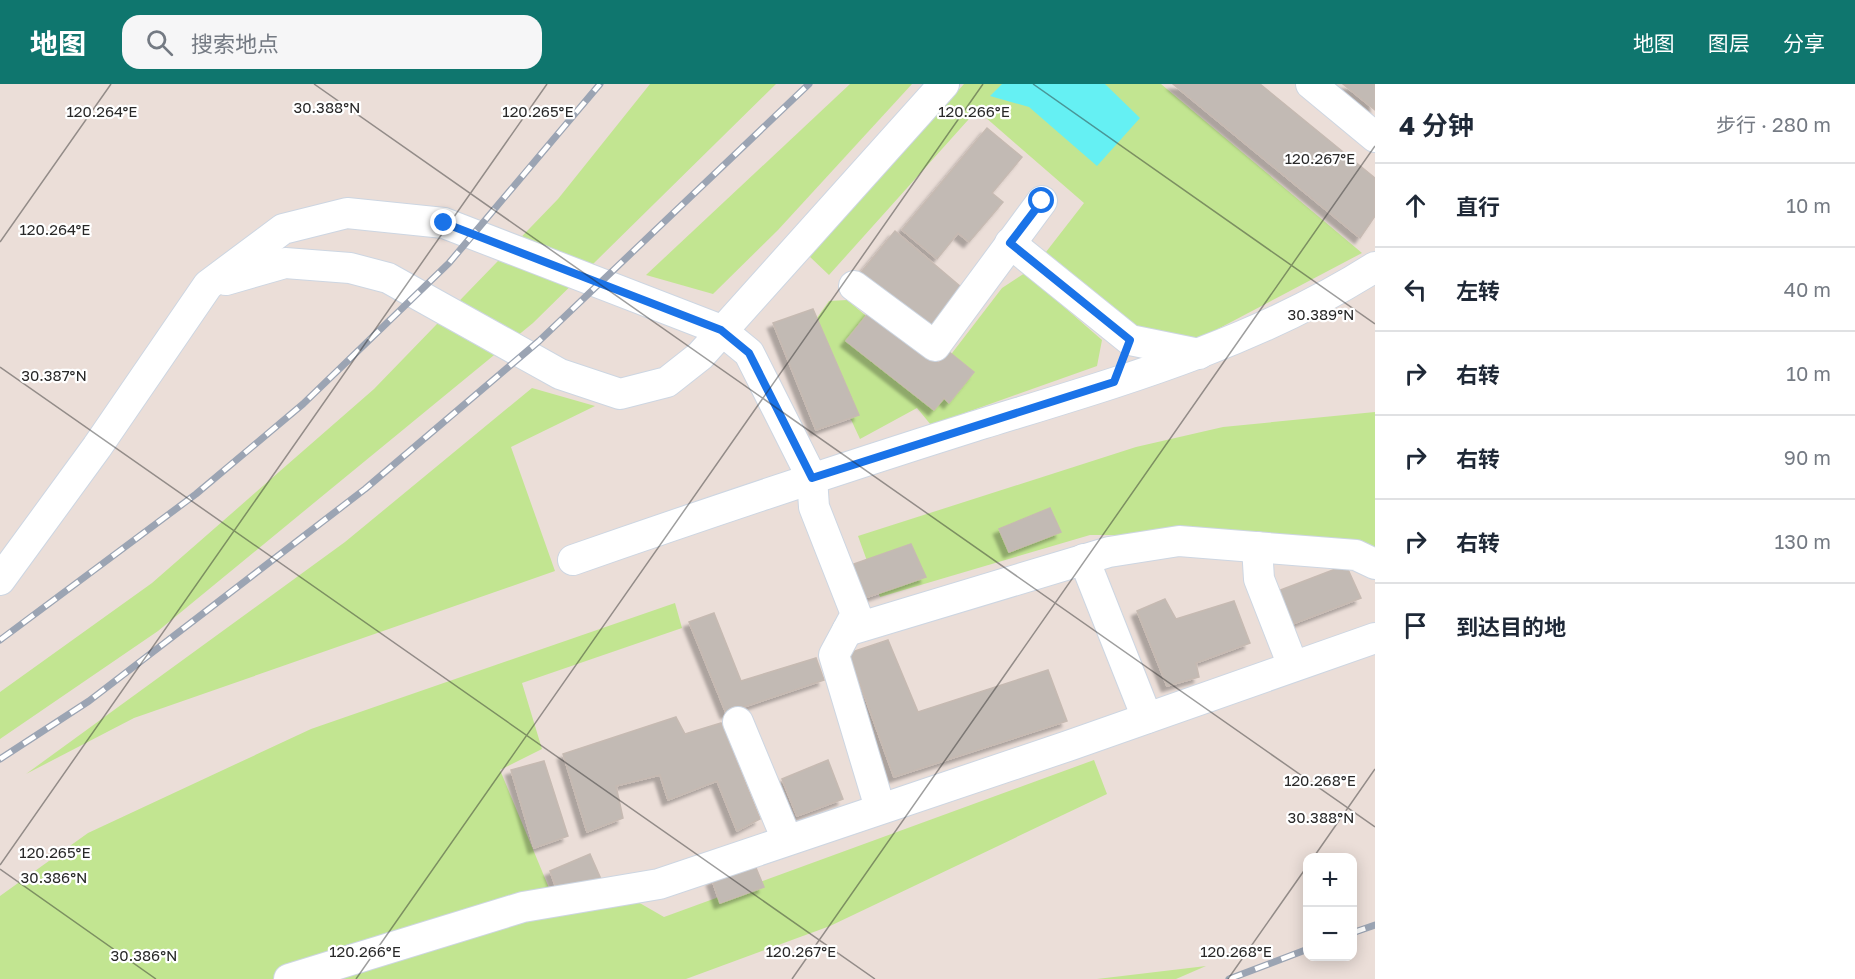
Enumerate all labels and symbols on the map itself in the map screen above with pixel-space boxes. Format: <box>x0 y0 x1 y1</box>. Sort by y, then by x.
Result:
text: 30.388°N <box>294 98 360 116</box>
text: 120.264°E <box>67 102 137 120</box>
text: 120.265°E <box>502 102 574 120</box>
text: 120.266°E <box>938 102 1010 120</box>
text: 120.267°E <box>1285 149 1355 167</box>
route start <box>1028 187 1054 213</box>
route end <box>430 209 456 235</box>
text: 120.264°E <box>20 220 90 238</box>
text: 30.389°N <box>1288 305 1354 323</box>
text: 30.387°N <box>21 366 87 384</box>
text: 120.268°E <box>1284 771 1356 789</box>
text: 30.388°N <box>1288 808 1354 826</box>
text: 120.265°E <box>19 843 91 861</box>
text: 30.386°N <box>21 868 87 886</box>
text: 120.266°E <box>329 942 401 960</box>
text: 120.267°E <box>766 942 836 960</box>
text: 120.268°E <box>1200 942 1272 960</box>
text: 30.386°N <box>111 946 177 964</box>

